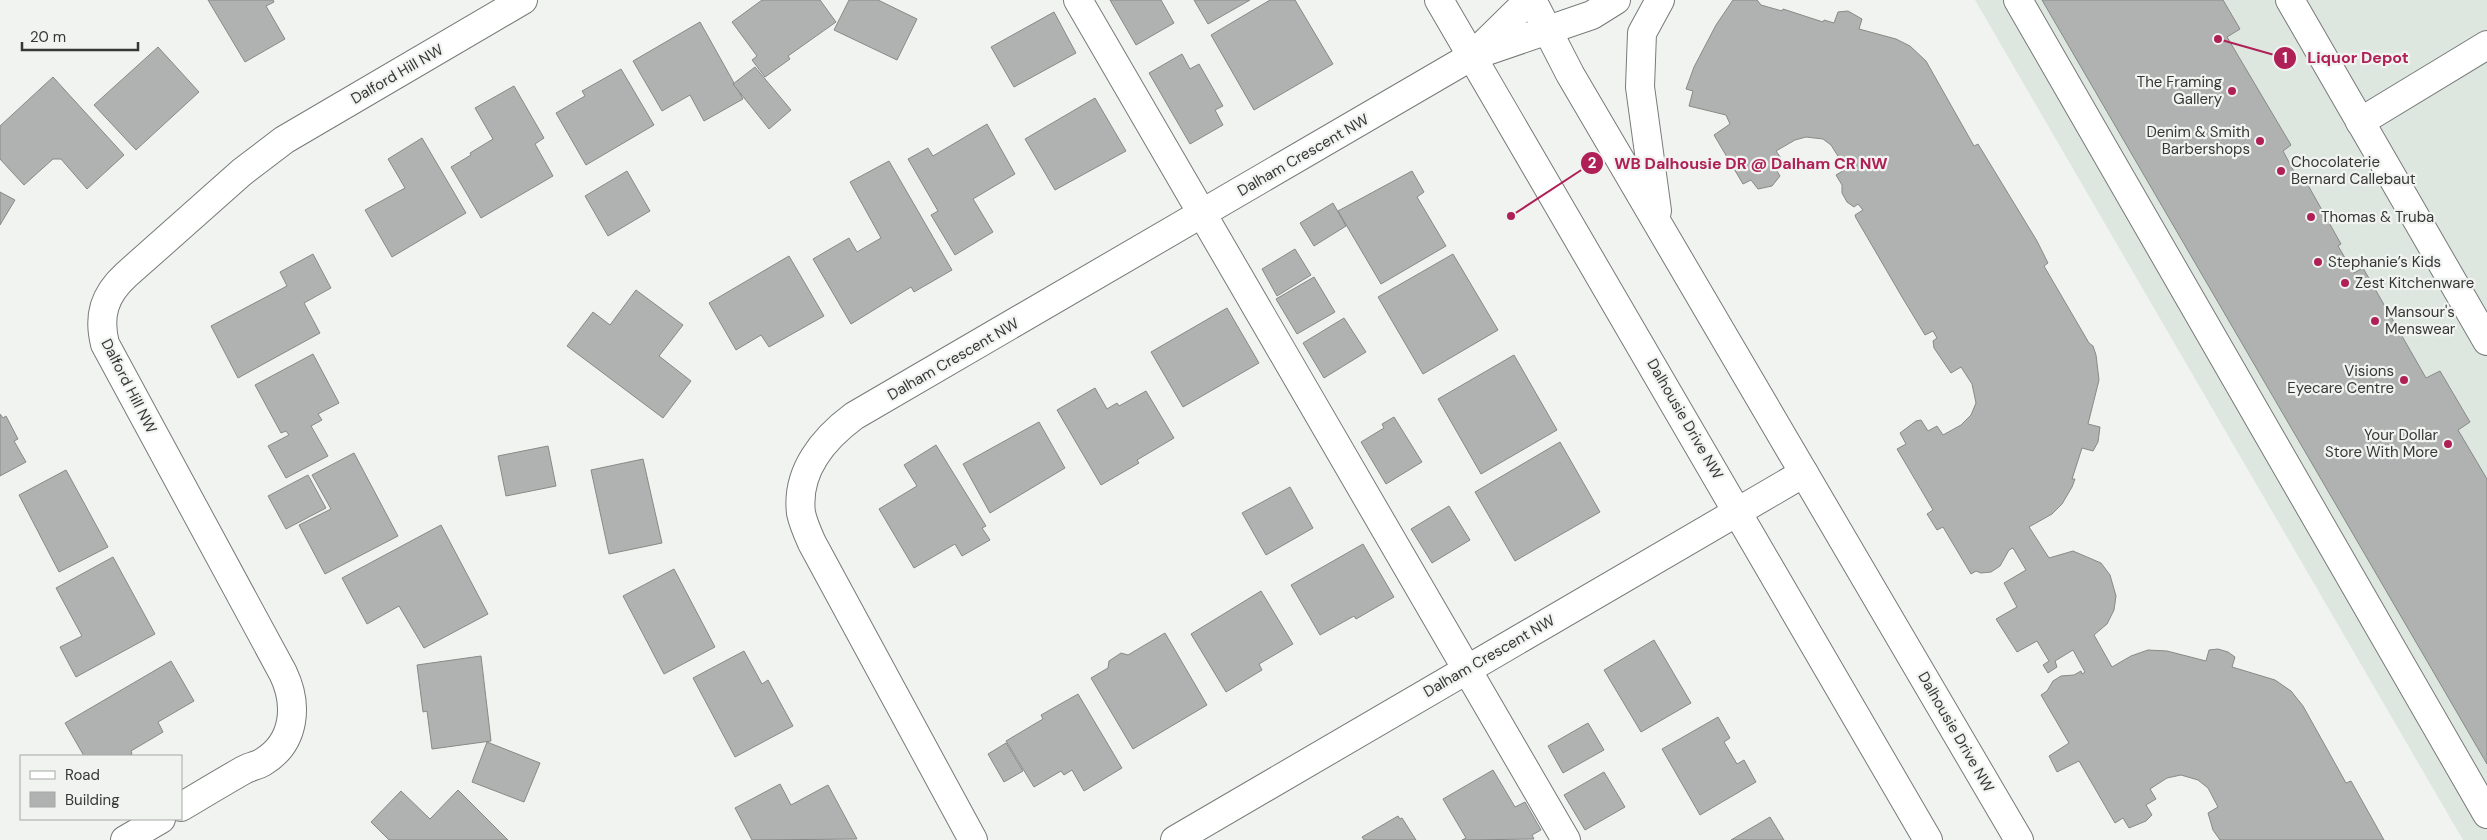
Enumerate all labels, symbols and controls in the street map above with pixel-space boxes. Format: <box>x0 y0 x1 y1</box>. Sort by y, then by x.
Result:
scale bar <box>22 20 139 52</box>
text: 20 m <box>30 27 66 47</box>
street label: Dalford Hill NW <box>347 39 447 109</box>
callout: Liquor Depot <box>2273 42 2419 73</box>
text: Liquor Depot <box>2307 47 2409 68</box>
text: 1 <box>2282 48 2288 68</box>
place label: The Framing Gallery <box>2137 72 2223 109</box>
marker: The Framing Gallery <box>2226 85 2238 97</box>
street label: Dalham Crescent NW <box>1234 109 1373 201</box>
place label: Denim & Smith Barbershops <box>2146 122 2250 159</box>
marker: Denim & Smith Barbershops <box>2254 135 2266 147</box>
callout: WB Dalhousie DR @ Dalham CR NW <box>1580 148 1898 179</box>
place label: Chocolaterie Bernard Callebaut <box>2291 152 2416 189</box>
text: 2 <box>1588 153 1597 173</box>
text: WB Dalhousie DR @ Dalham CR NW <box>1614 153 1888 174</box>
marker: Chocolaterie Bernard Callebaut <box>2275 165 2287 177</box>
place label: Thomas & Truba <box>2321 207 2434 227</box>
marker: Thomas & Truba <box>2305 211 2317 223</box>
place label: Stephanie’s Kids <box>2328 252 2441 272</box>
marker: Stephanie’s Kids <box>2312 256 2324 268</box>
place label: Zest Kitchenware <box>2355 273 2474 293</box>
marker: Zest Kitchenware <box>2339 277 2351 289</box>
place label: Mansour's Menswear <box>2385 302 2456 339</box>
street label: Dalham Crescent NW <box>884 313 1023 405</box>
marker: Mansour's Menswear <box>2369 315 2381 327</box>
street label: Dalford Hill NW <box>97 335 162 437</box>
street label: Dalhousie Drive NW <box>1642 355 1728 483</box>
place label: Visions Eyecare Centre <box>2287 361 2394 398</box>
marker: Visions Eyecare Centre <box>2398 374 2410 386</box>
place label: Your Dollar Store With More <box>2325 425 2438 462</box>
marker: Your Dollar Store With More <box>2442 438 2454 450</box>
street label: Dalham Crescent NW <box>1420 610 1559 702</box>
street label: Dalhousie Drive NW <box>1913 668 1999 796</box>
legend <box>20 755 182 820</box>
text: Road <box>65 765 100 785</box>
text: Building <box>65 790 120 810</box>

